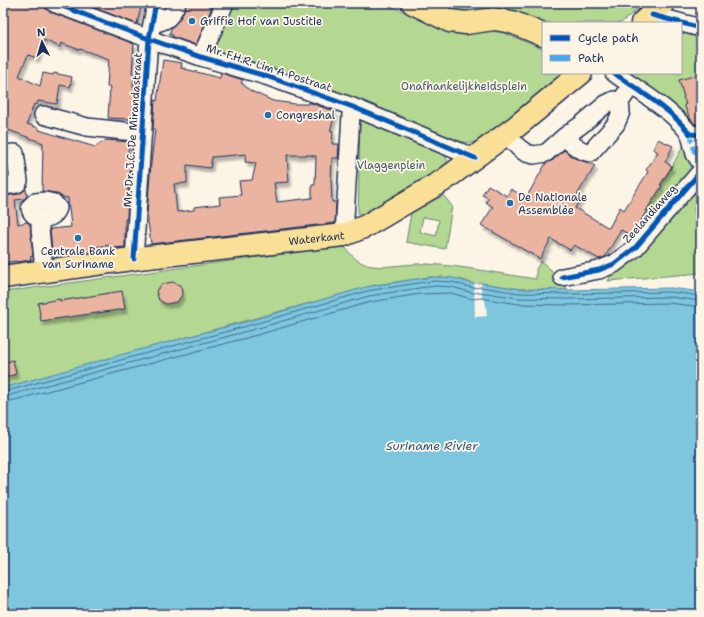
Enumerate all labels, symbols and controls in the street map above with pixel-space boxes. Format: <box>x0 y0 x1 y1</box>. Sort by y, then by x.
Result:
place label: Griffie Hof van Justitie <box>200 14 322 29</box>
marker: Griffie Hof van Justitie <box>187 16 197 26</box>
north arrow <box>22 22 62 62</box>
legend <box>542 22 682 74</box>
text: N <box>36 25 46 40</box>
text: Cycle path <box>578 30 639 46</box>
street label: Mr. F.H.R. Lim A Postraat <box>204 41 334 95</box>
text: Path <box>578 50 604 66</box>
street label: Mr. Dr. J.C. De Mirandastraat <box>120 52 146 208</box>
park label: Onafhankelijkheidsplein <box>401 79 527 94</box>
place label: Congreshal <box>276 108 336 123</box>
marker: Congreshal <box>263 110 273 120</box>
park label: Vlaggenplein <box>357 158 426 173</box>
street label: Zeelandiaweg <box>620 181 681 247</box>
place label: De Nationale Assemblée <box>518 190 587 218</box>
marker: De Nationale Assemblée <box>505 198 515 208</box>
street label: Waterkant <box>288 227 346 249</box>
marker: Centrale Bank van Suriname <box>73 233 83 243</box>
place label: Centrale Bank van Suriname <box>41 244 115 272</box>
water label: Suriname Rivier <box>386 438 478 454</box>

